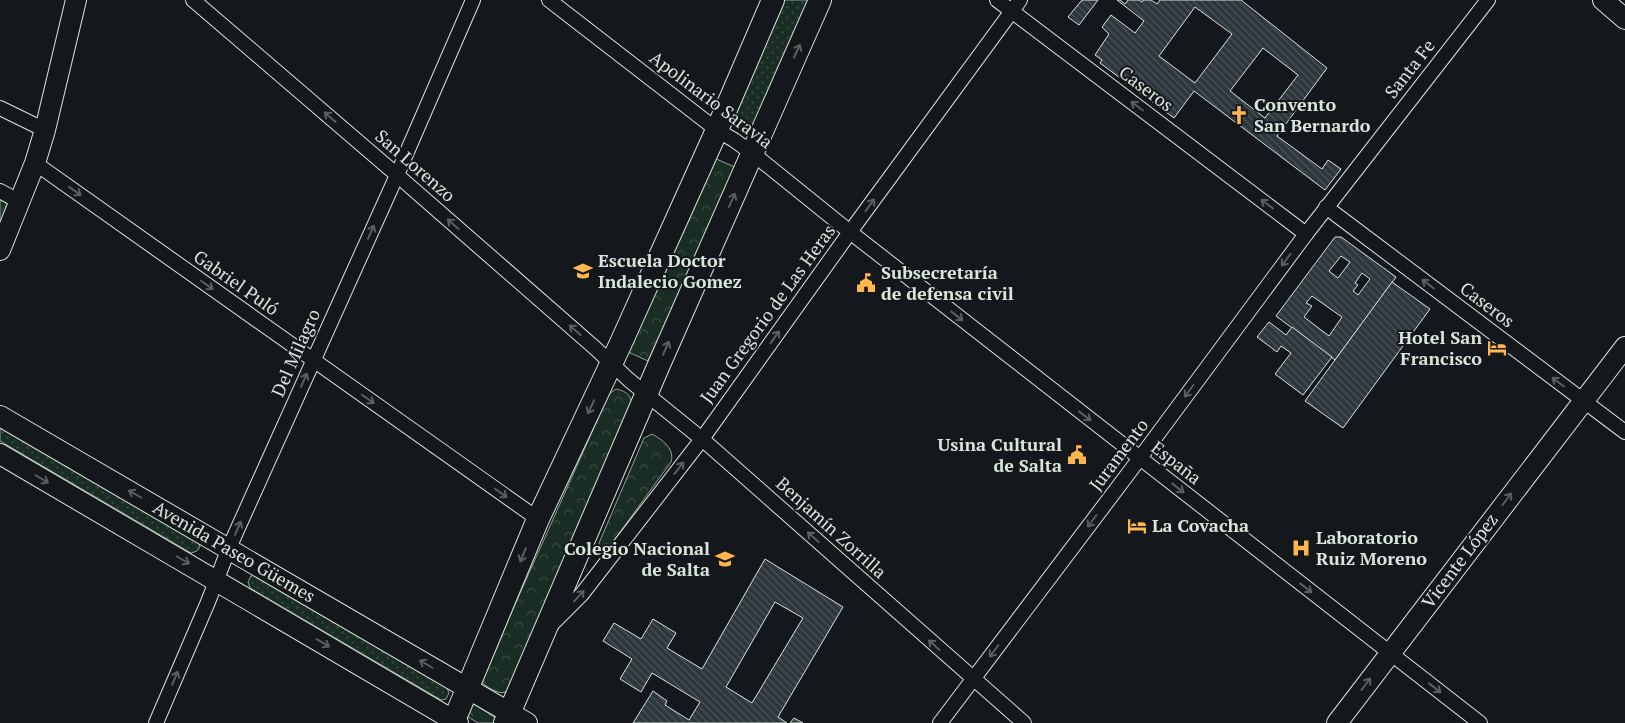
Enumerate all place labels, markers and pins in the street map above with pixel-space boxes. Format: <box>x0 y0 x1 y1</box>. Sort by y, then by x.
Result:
place label: Convento San Bernardo <box>1254 92 1371 137</box>
church icon: Convento San Bernardo <box>1228 104 1250 126</box>
place label: Escuela Doctor Indalecio Gomez <box>598 248 742 293</box>
school or university icon: Escuela Doctor Indalecio Gomez <box>572 260 594 282</box>
place label: Subsecretaría de defensa civil <box>881 260 1014 305</box>
public building icon: Subsecretaría de defensa civil <box>855 272 877 294</box>
place label: Hotel San Francisco <box>1398 325 1482 370</box>
hotel icon: Hotel San Francisco <box>1486 337 1508 359</box>
place label: Usina Cultural de Salta <box>937 432 1062 477</box>
public building icon: Usina Cultural de Salta <box>1066 444 1088 466</box>
place label: La Covacha <box>1152 513 1249 537</box>
hotel icon: La Covacha <box>1126 515 1148 537</box>
place label: Laboratorio Ruiz Moreno <box>1316 525 1427 570</box>
place label: Colegio Nacional de Salta <box>564 536 710 581</box>
hospital icon: Laboratorio Ruiz Moreno <box>1290 537 1312 559</box>
school or university icon: Colegio Nacional de Salta <box>714 548 736 570</box>

